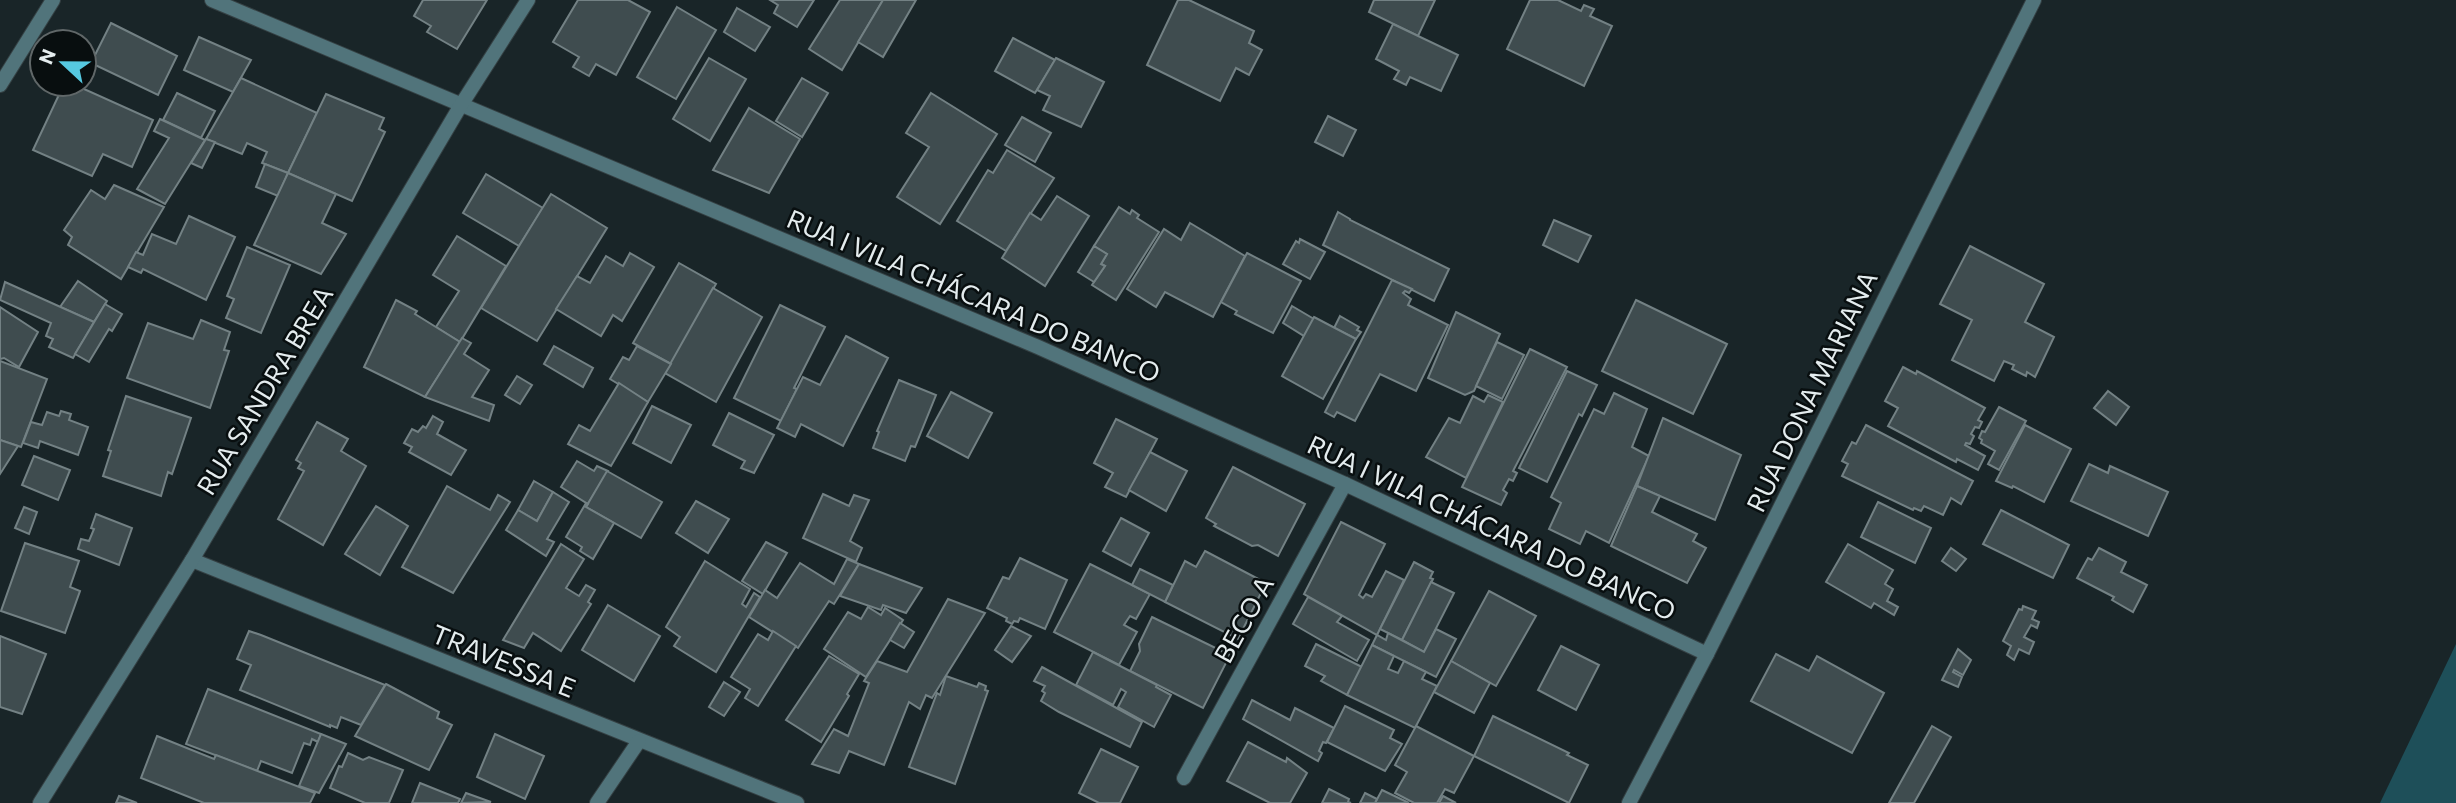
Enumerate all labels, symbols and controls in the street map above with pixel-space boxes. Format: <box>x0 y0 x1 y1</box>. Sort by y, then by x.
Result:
north arrow <box>28 28 98 98</box>
text: N <box>33 46 60 67</box>
street label: RUA I VILA CHÁCARA DO BANCO <box>783 202 1165 388</box>
street label: RUA DONA MARIANA <box>1739 266 1883 516</box>
street label: RUA SANDRA BREA <box>189 280 339 500</box>
street label: RUA I VILA CHÁCARA DO BANCO <box>1303 428 1681 626</box>
street label: BECO A <box>1207 570 1279 668</box>
street label: TRAVESSA E <box>428 617 580 703</box>

